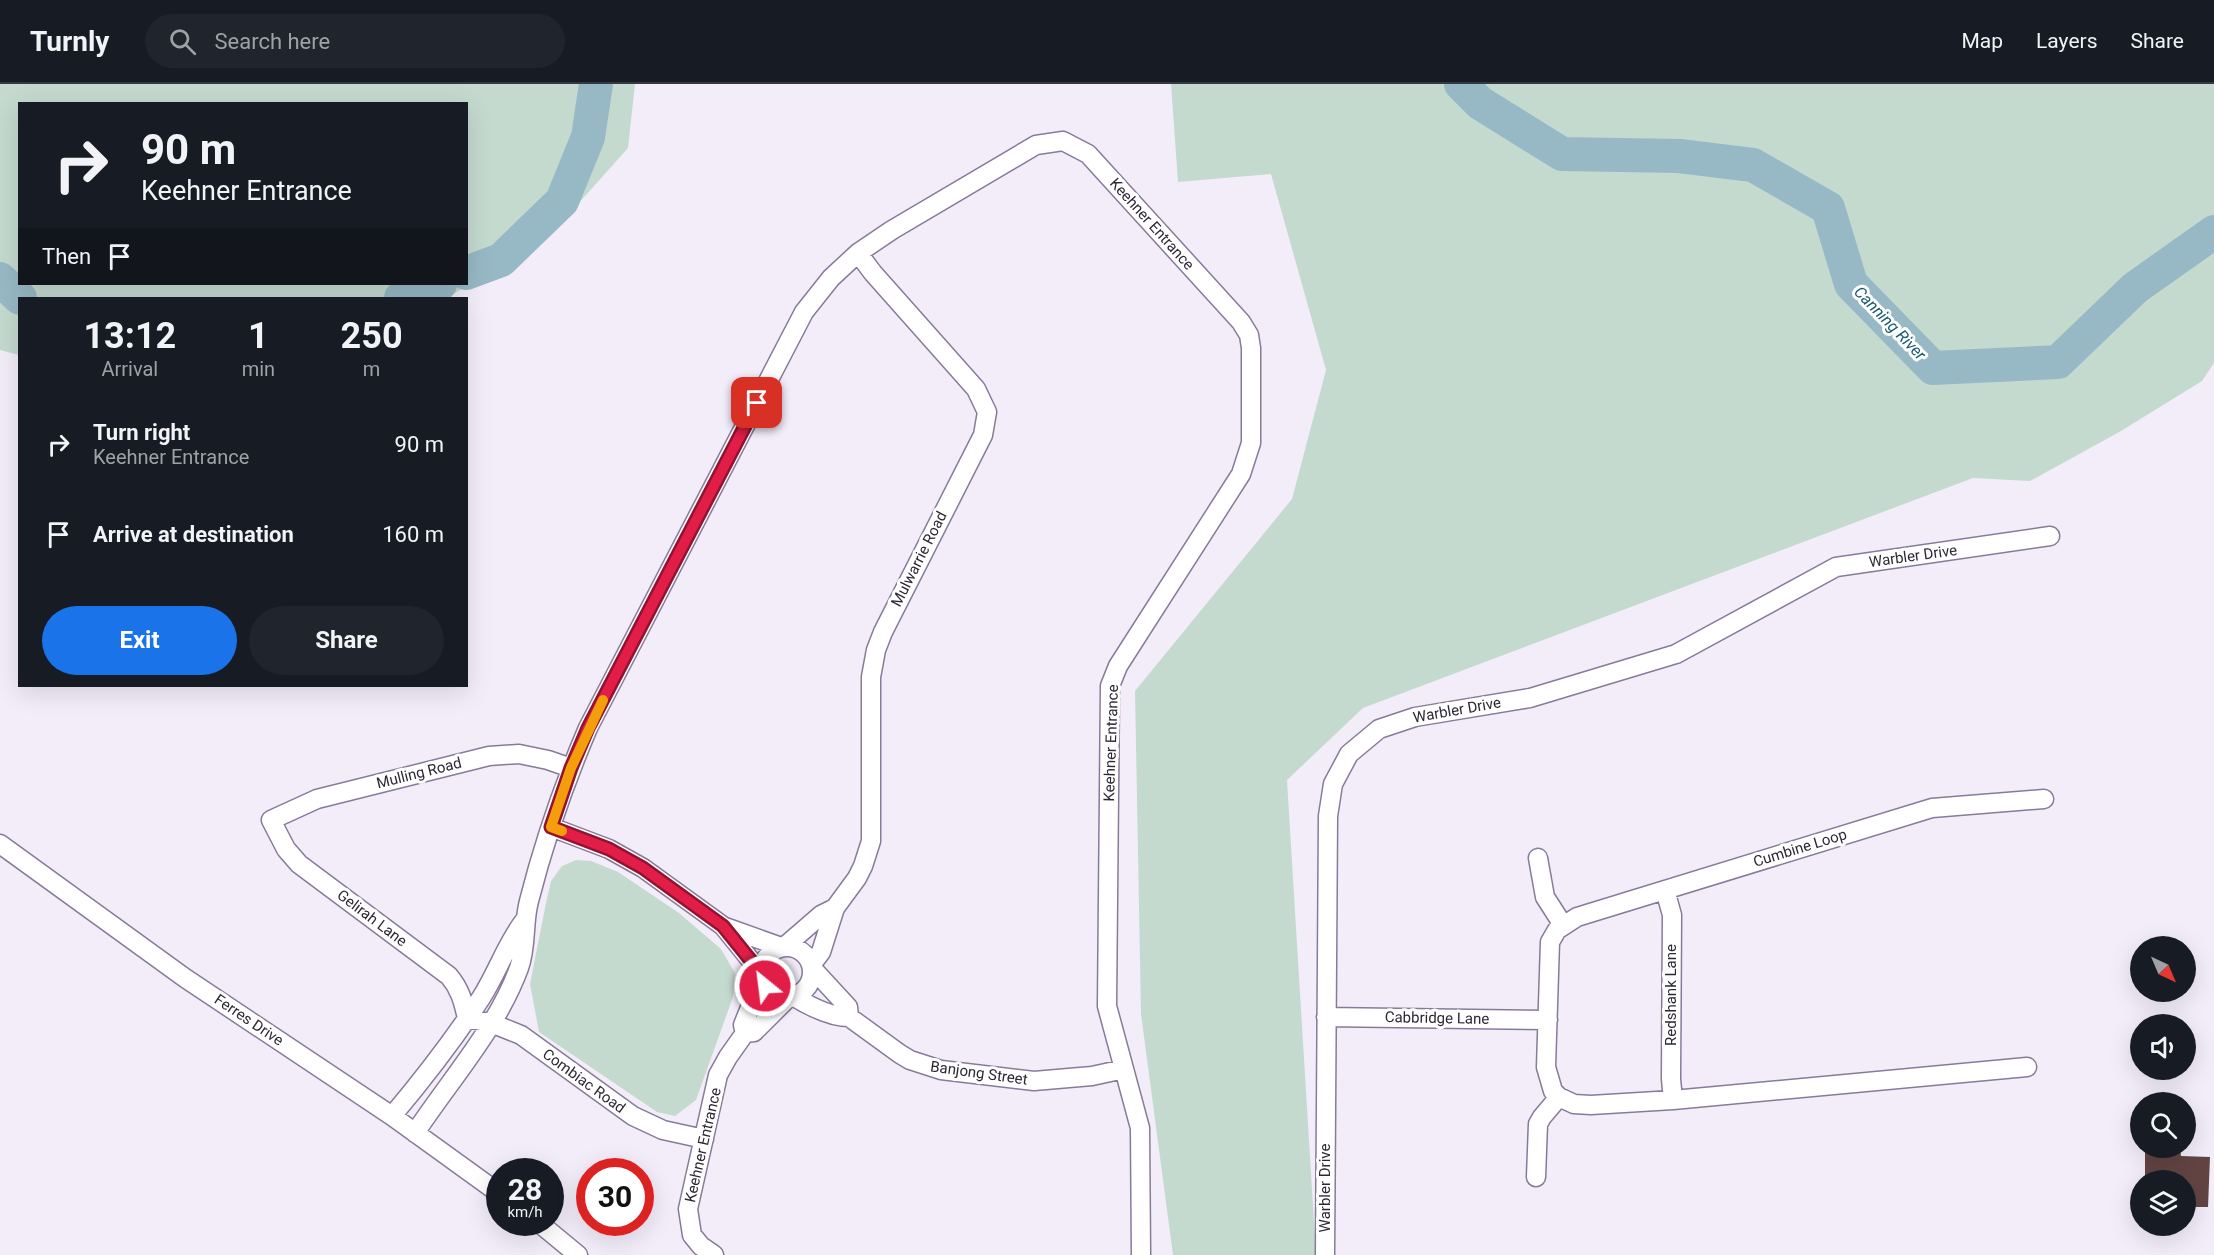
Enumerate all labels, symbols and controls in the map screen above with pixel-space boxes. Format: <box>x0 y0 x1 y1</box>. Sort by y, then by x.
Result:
search box <box>145 14 565 68</box>
text: Turnly <box>30 25 109 58</box>
icon: search <box>166 25 199 58</box>
text: Search here <box>214 29 330 54</box>
text: Map <box>1961 29 2003 53</box>
text: Layers <box>2036 29 2097 53</box>
text: Share <box>2130 29 2184 53</box>
text: 90 m <box>141 125 236 174</box>
icon: right <box>42 126 120 204</box>
street label: Keehner Entrance <box>1106 174 1198 274</box>
text: Keehner Entrance <box>141 175 352 207</box>
icon: arrive <box>103 240 136 273</box>
text: Then <box>42 244 91 269</box>
water label: Canning River <box>1850 282 1930 364</box>
text: 13:12 <box>83 315 176 357</box>
text: 1 <box>248 315 269 357</box>
text: 250 <box>341 315 403 357</box>
text: Arrival <box>101 357 158 381</box>
text: min <box>242 357 275 381</box>
text: m <box>363 357 380 381</box>
pin <box>731 377 782 428</box>
icon: arrive <box>740 386 773 419</box>
text: Turn right <box>93 420 190 445</box>
icon: right <box>42 428 75 461</box>
text: 90 m <box>395 432 444 457</box>
text: Keehner Entrance <box>93 445 249 469</box>
street label: Mulwarrie Road <box>887 508 951 610</box>
icon: arrive <box>42 518 75 551</box>
text: Arrive at destination <box>93 522 294 547</box>
text: 160 m <box>382 522 444 547</box>
street label: Warbler Drive <box>1868 541 1958 571</box>
button: Exit <box>42 606 237 675</box>
button: Share <box>249 606 444 675</box>
street label: Keehner Entrance <box>1100 684 1122 802</box>
street label: Warbler Drive <box>1412 693 1502 727</box>
street label: Mulling Road <box>375 754 463 792</box>
street label: Cumbine Loop <box>1751 825 1849 871</box>
street label: Gelirah Lane <box>333 886 411 950</box>
north arrow <box>2130 936 2196 1002</box>
map controls <box>2130 936 2196 1236</box>
street label: Redshank Lane <box>1662 944 1680 1046</box>
position arrow <box>733 954 797 1018</box>
street label: Ferres Drive <box>211 990 287 1050</box>
street label: Cabbridge Lane <box>1385 1008 1489 1028</box>
button: sound <box>2130 1014 2196 1080</box>
street label: Combiac Road <box>539 1045 629 1117</box>
street label: Banjong Street <box>929 1057 1029 1089</box>
street label: Keehner Entrance <box>681 1086 725 1204</box>
button: search <box>2130 1092 2196 1158</box>
street label: Warbler Drive <box>1316 1144 1334 1232</box>
speed limit sign: 30 <box>576 1158 654 1236</box>
button: layers <box>2130 1170 2196 1236</box>
text: 28 <box>508 1172 542 1207</box>
text: km/h <box>507 1203 543 1221</box>

